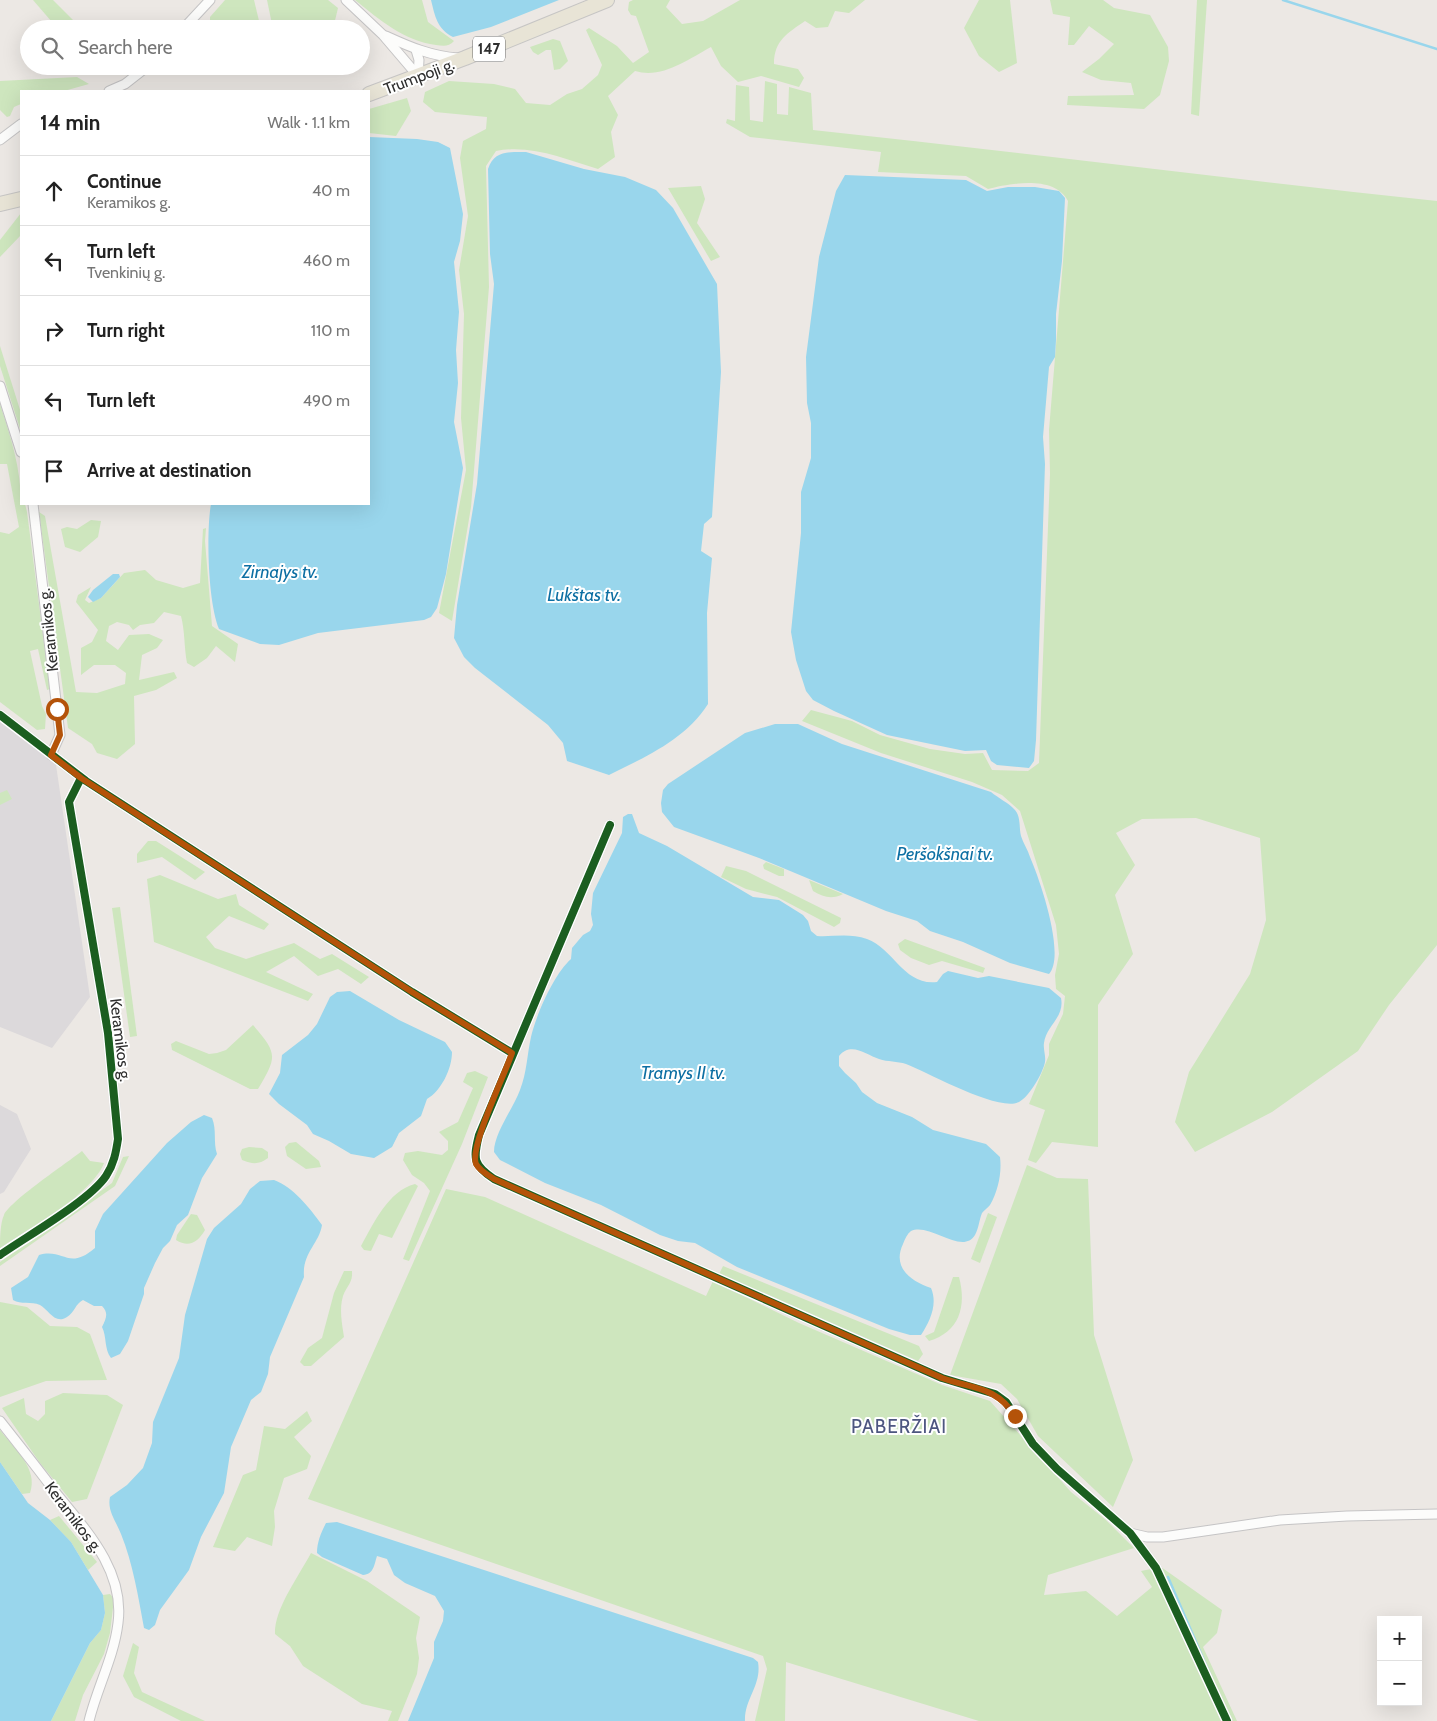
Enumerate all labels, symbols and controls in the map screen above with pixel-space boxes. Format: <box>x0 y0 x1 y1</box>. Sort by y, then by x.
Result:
search box <box>20 20 370 75</box>
icon: search <box>38 34 66 62</box>
text: Search here <box>78 36 172 59</box>
road number: 147 <box>473 36 505 62</box>
street label: Trumpoji g. <box>381 54 457 99</box>
text: 14 min <box>40 110 100 135</box>
text: Walk · 1.1 km <box>268 113 350 132</box>
text: Continue <box>87 170 161 193</box>
icon: ahead <box>40 177 68 205</box>
text: 40 m <box>312 181 350 200</box>
text: Keramikos g. <box>87 193 171 212</box>
text: Turn left <box>87 240 155 263</box>
icon: left <box>40 247 68 275</box>
text: 460 m <box>303 251 350 270</box>
text: Tvenkinių g. <box>87 263 165 282</box>
icon: right <box>40 317 68 345</box>
text: Turn right <box>87 319 165 342</box>
text: 110 m <box>311 321 350 340</box>
icon: left <box>40 387 68 415</box>
text: Turn left <box>87 389 155 412</box>
text: 490 m <box>303 391 350 410</box>
icon: arrive <box>40 457 68 485</box>
text: Arrive at destination <box>87 459 251 482</box>
water label: Zirnajys tv. <box>241 561 318 583</box>
water label: Lukštas tv. <box>547 584 621 606</box>
street label: Keramikos g. <box>35 587 62 673</box>
route start <box>46 698 69 721</box>
water label: Peršokšnai tv. <box>897 843 993 865</box>
street label: Keramikos g. <box>106 997 135 1083</box>
water label: Tramys II tv. <box>640 1062 726 1084</box>
route end <box>1004 1405 1027 1428</box>
district label: PABERŽIAI <box>851 1414 947 1438</box>
street label: Keramikos g. <box>41 1478 106 1557</box>
map controls <box>1377 1616 1422 1706</box>
button: + <box>1377 1616 1422 1661</box>
button: − <box>1377 1661 1422 1706</box>

